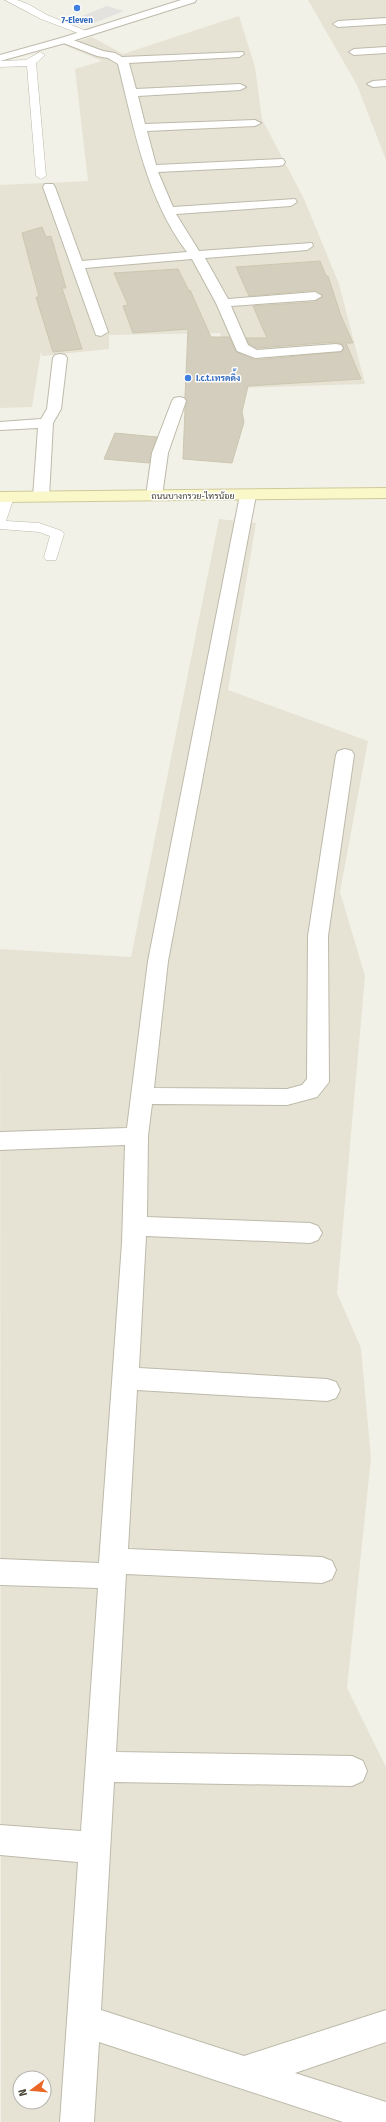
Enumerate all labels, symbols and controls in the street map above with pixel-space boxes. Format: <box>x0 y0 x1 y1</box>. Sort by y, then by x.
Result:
marker: 7-Eleven <box>72 3 82 13</box>
place label: 7-Eleven <box>61 15 93 25</box>
place label: I.c.t.เทรดดิ้ง <box>196 368 240 383</box>
marker: I.c.t.เทรดดิ้ง <box>183 373 193 383</box>
street label: ถนนบางกรวย-ไทรน้อย <box>151 491 235 501</box>
north arrow <box>12 2070 52 2110</box>
text: N <box>16 2088 30 2098</box>

